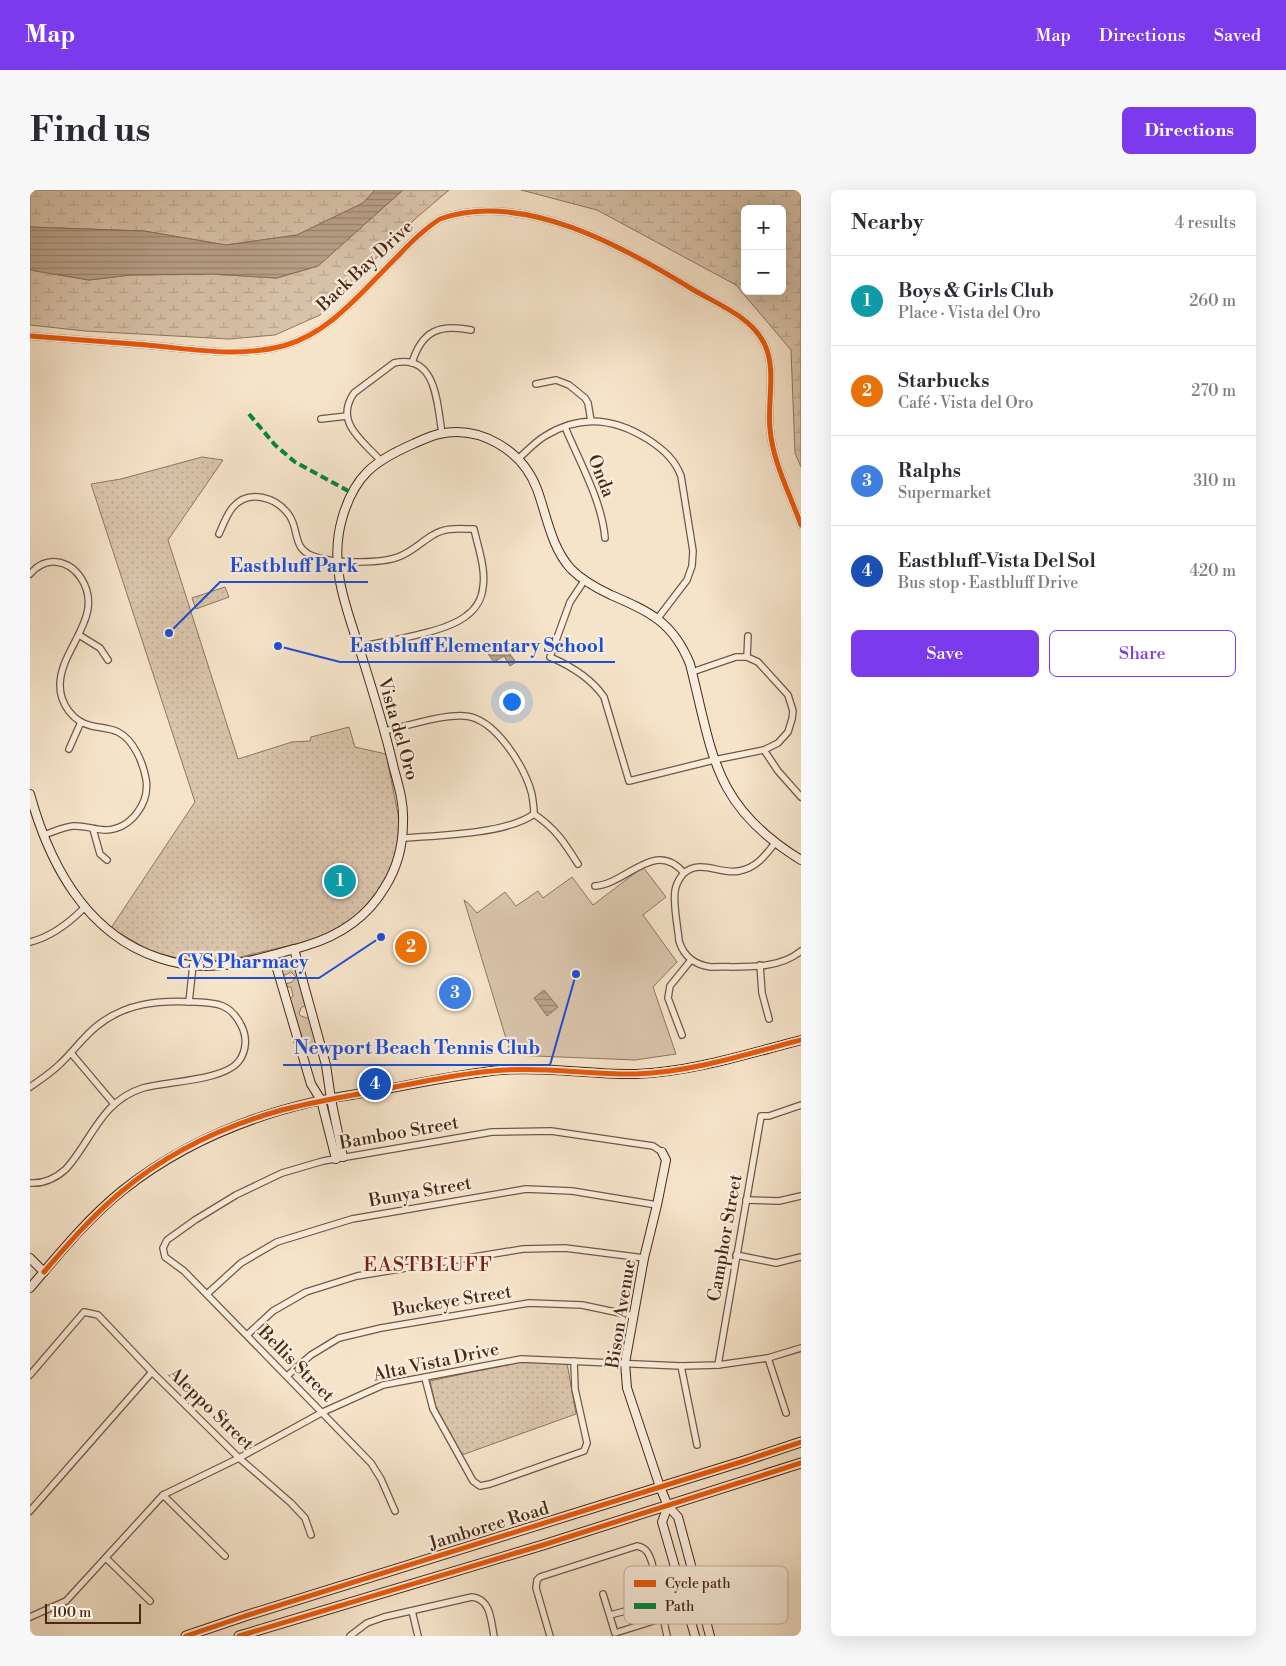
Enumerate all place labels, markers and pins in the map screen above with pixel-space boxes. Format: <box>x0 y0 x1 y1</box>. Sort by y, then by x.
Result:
callout: Eastbluff Park <box>220 548 368 582</box>
callout: Eastbluff Elementary School <box>340 628 615 662</box>
pin: 1 <box>324 862 356 900</box>
pin: 2 <box>395 928 427 966</box>
callout: CVS Pharmacy <box>167 944 319 978</box>
pin: 3 <box>439 974 471 1012</box>
callout: Newport Beach Tennis Club <box>283 1031 550 1065</box>
pin: 4 <box>359 1065 391 1103</box>

